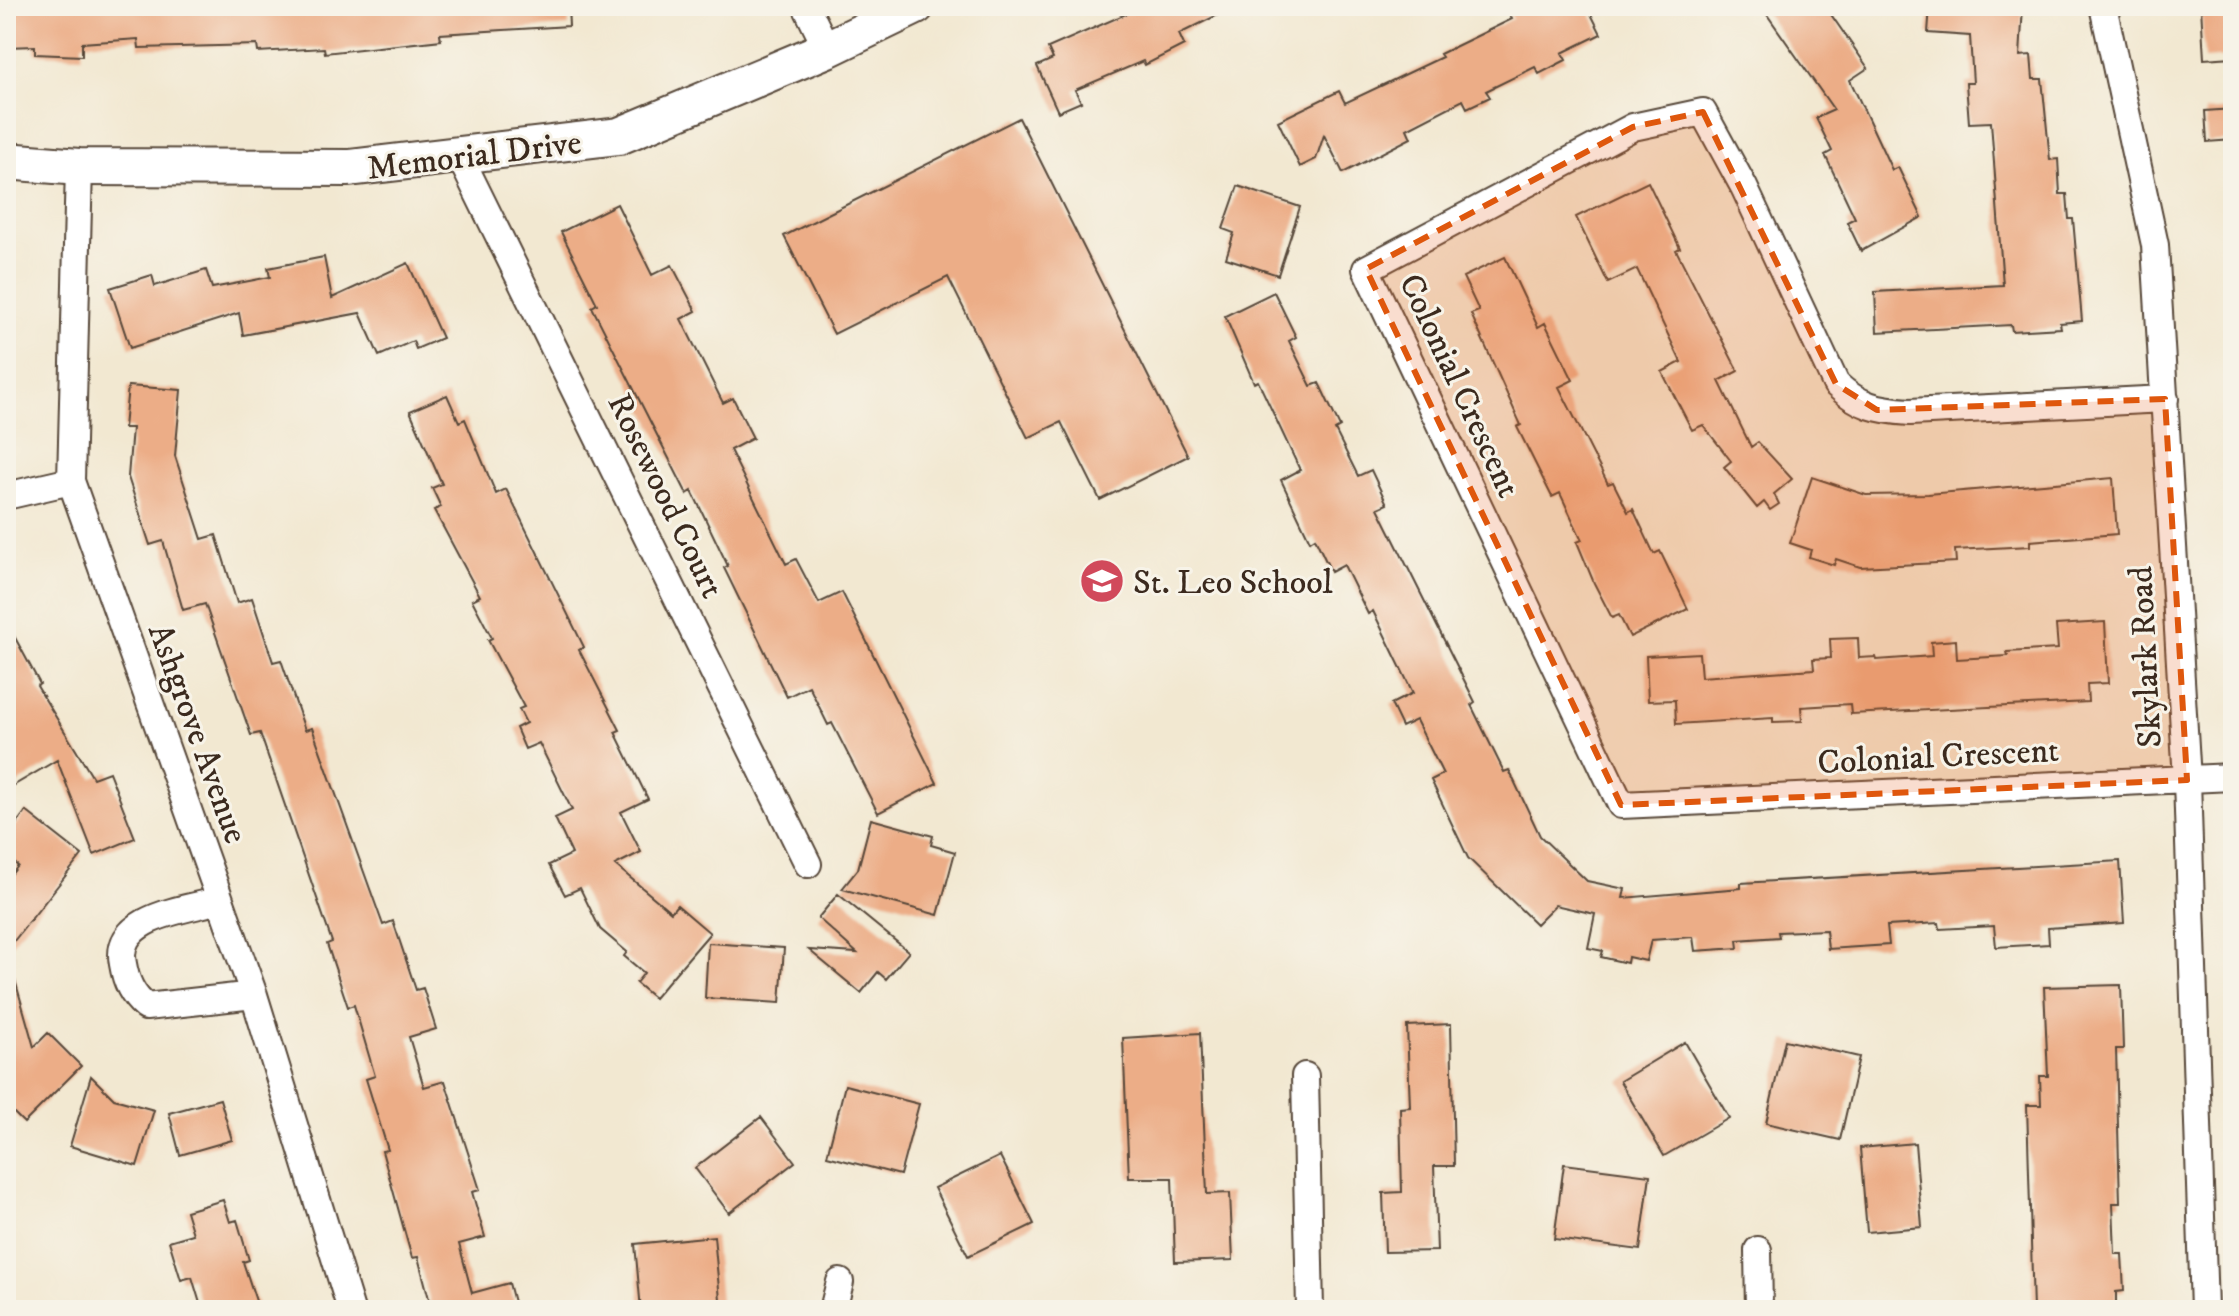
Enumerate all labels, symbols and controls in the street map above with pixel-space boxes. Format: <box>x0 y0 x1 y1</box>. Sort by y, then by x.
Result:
street label: Memorial Drive <box>365 122 584 190</box>
street label: Colonial Crescent <box>1389 267 1529 504</box>
street label: Rosewood Court <box>598 387 733 605</box>
school or university icon: St. Leo School <box>1078 557 1126 605</box>
place label: St. Leo School <box>1133 562 1334 604</box>
street label: Skylark Road <box>2120 565 2172 749</box>
street label: Ashgrove Avenue <box>138 618 256 849</box>
street label: Colonial Crescent <box>1816 730 2060 784</box>

